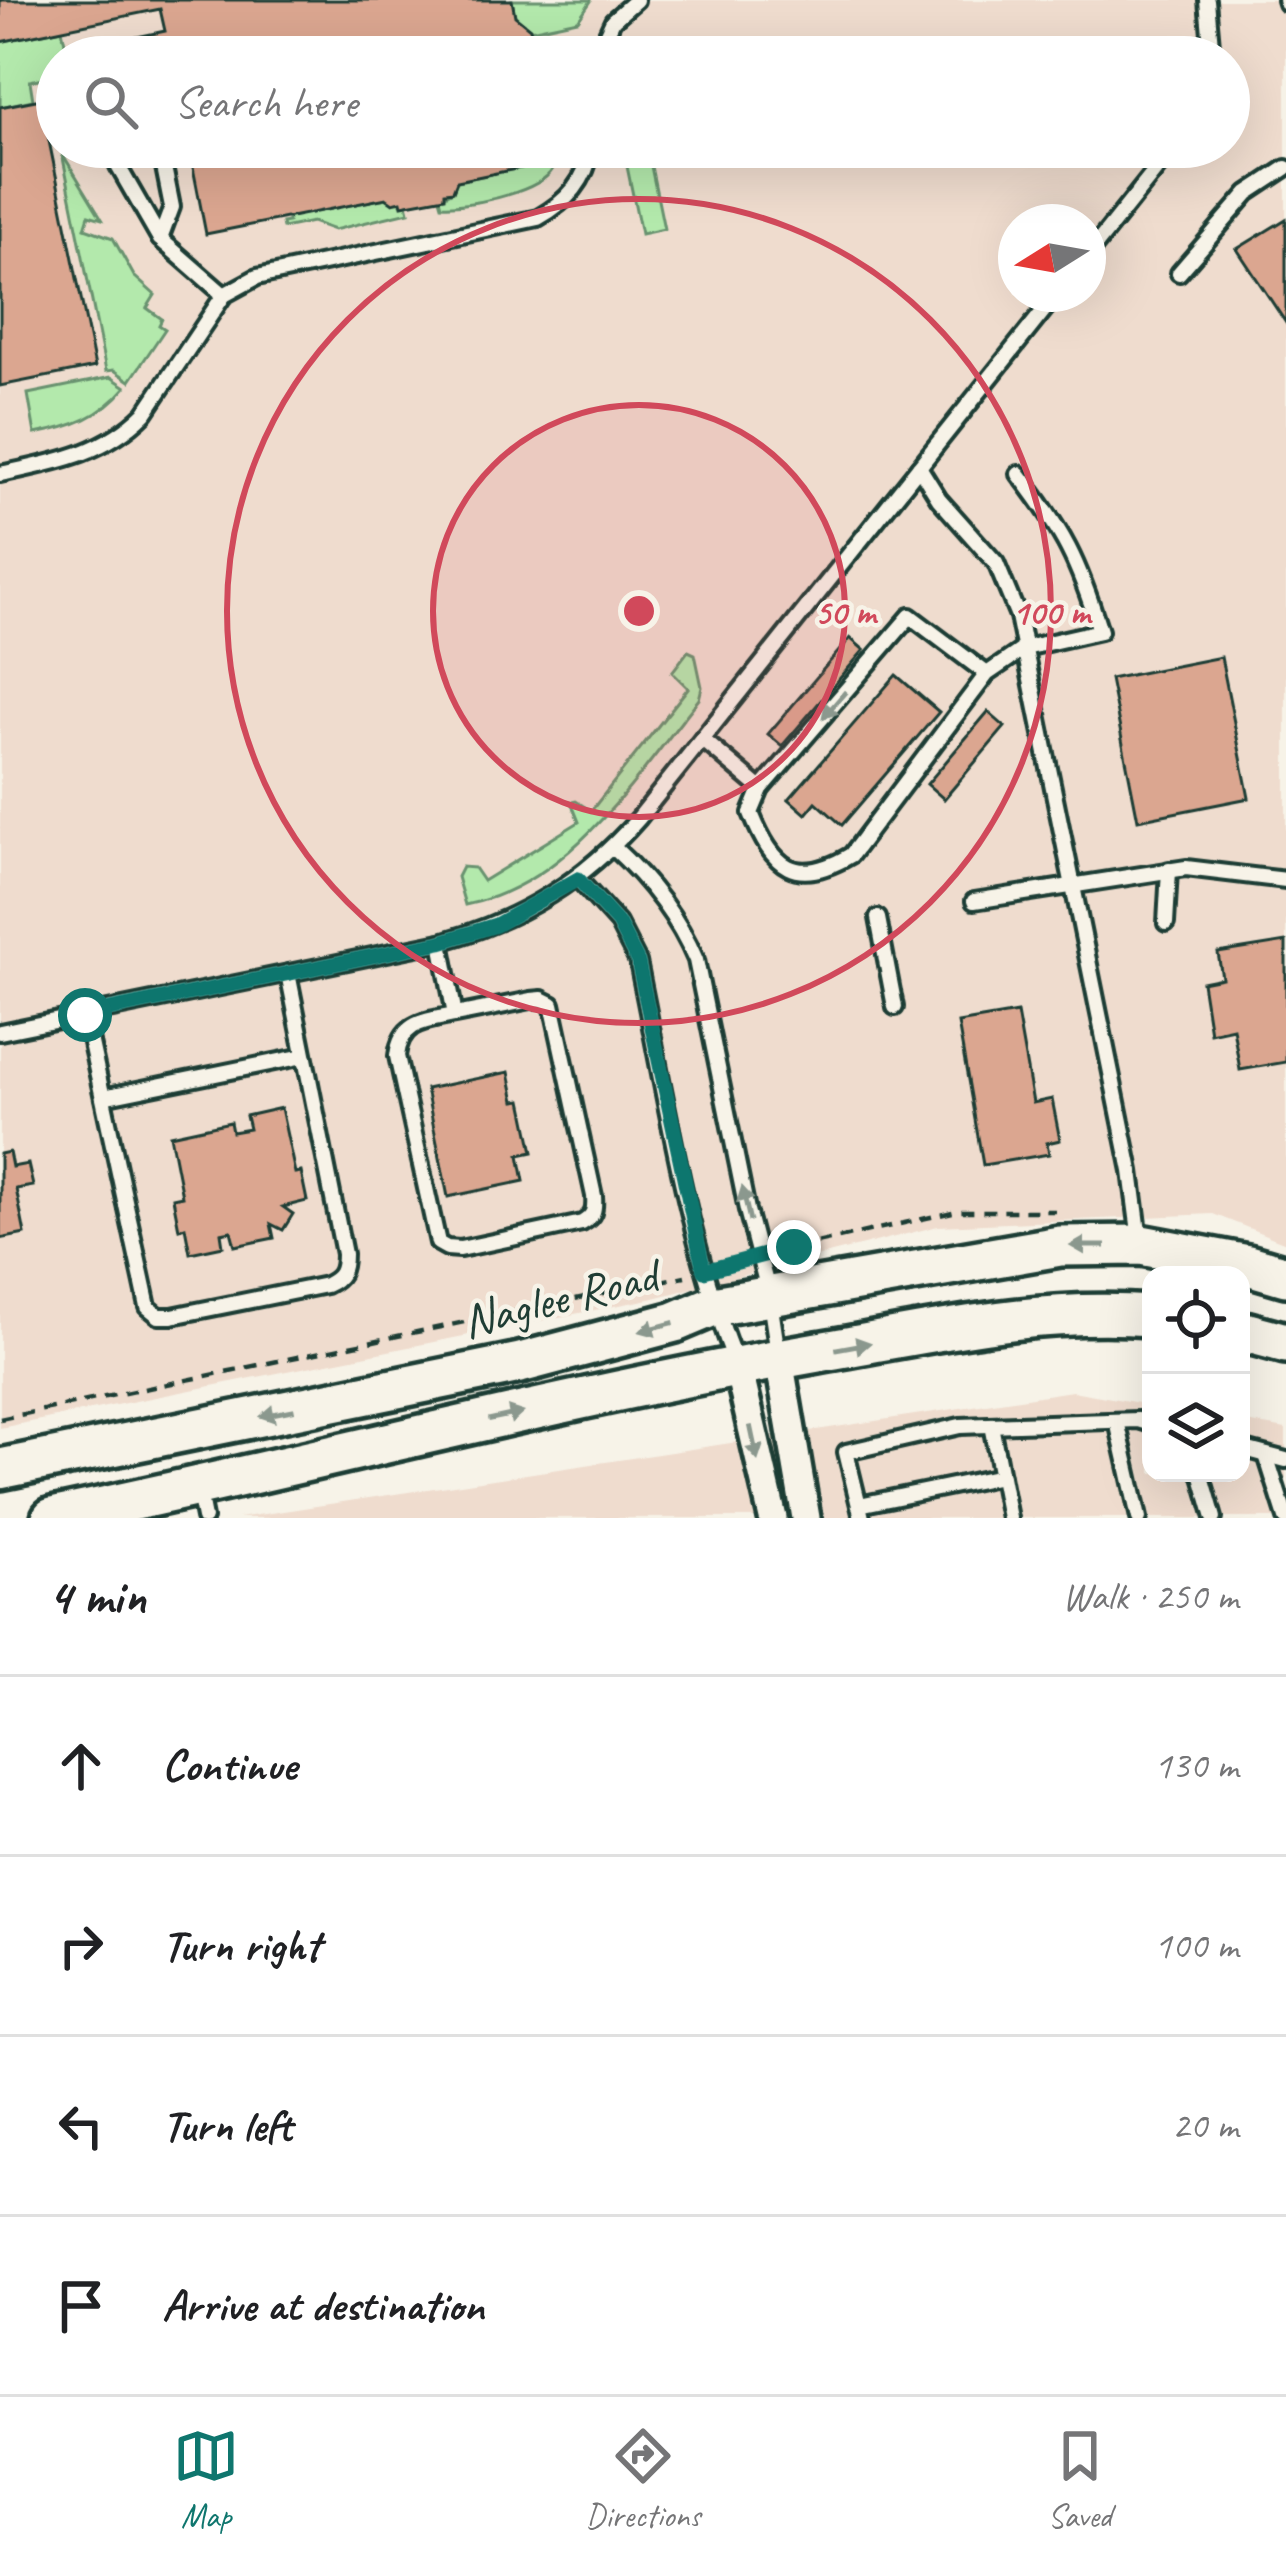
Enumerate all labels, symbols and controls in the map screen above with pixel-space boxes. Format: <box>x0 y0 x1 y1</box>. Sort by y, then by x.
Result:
search box <box>36 36 1250 168</box>
icon: search <box>78 69 144 135</box>
text: Search here <box>174 74 357 131</box>
north arrow <box>998 204 1106 312</box>
text: 50 m <box>814 589 879 635</box>
text: 100 m <box>1012 589 1093 635</box>
centre of rings <box>618 590 660 632</box>
one-way arrow <box>821 690 848 719</box>
route start <box>58 988 112 1042</box>
one-way arrow <box>736 1184 755 1222</box>
route end <box>767 1220 821 1274</box>
one-way arrow <box>1068 1236 1106 1255</box>
street label: Naglee Road <box>456 1243 669 1351</box>
map controls <box>1142 1266 1250 1482</box>
button: locate <box>1142 1266 1250 1374</box>
one-way arrow <box>638 1319 675 1338</box>
one-way arrow <box>835 1337 872 1356</box>
button: layers <box>1142 1374 1250 1482</box>
one-way arrow <box>257 1404 295 1423</box>
one-way arrow <box>487 1406 525 1425</box>
one-way arrow <box>745 1425 764 1463</box>
text: 4 min <box>48 1564 146 1628</box>
text: Walk · 250 m <box>1062 1572 1238 1621</box>
icon: ahead <box>48 1733 114 1799</box>
text: Continue <box>162 1737 296 1794</box>
text: 130 m <box>1154 1741 1238 1790</box>
icon: right <box>48 1913 114 1979</box>
text: Turn right <box>162 1917 320 1974</box>
text: 100 m <box>1154 1921 1238 1970</box>
icon: left <box>48 2093 114 2159</box>
text: Turn left <box>162 2097 292 2154</box>
text: 20 m <box>1172 2101 1238 2150</box>
icon: arrive <box>48 2273 114 2339</box>
text: Arrive at destination <box>162 2277 484 2334</box>
tab: Map <box>173 2423 239 2537</box>
tab: Directions <box>586 2423 700 2537</box>
tab: Saved <box>1047 2423 1113 2537</box>

